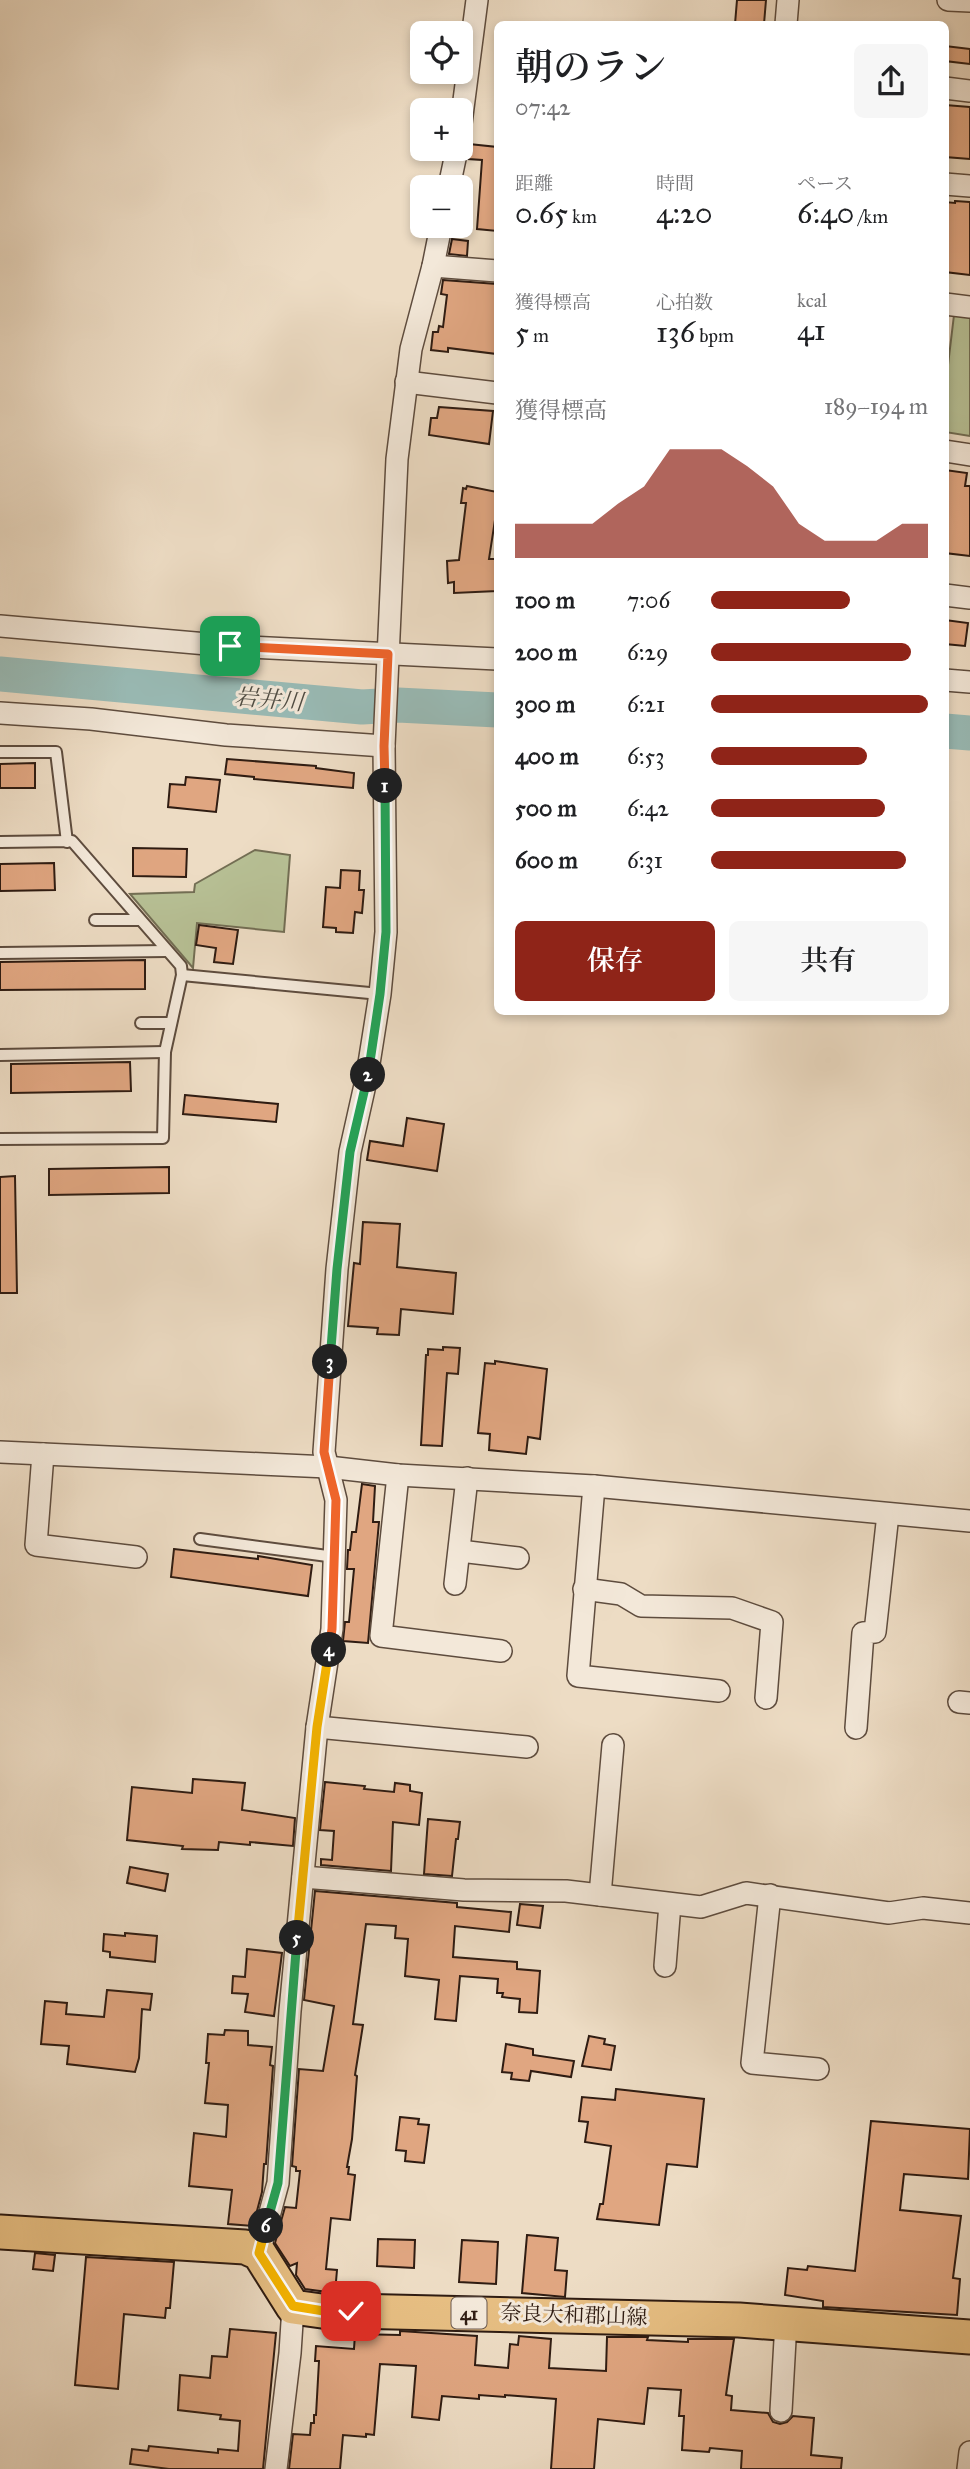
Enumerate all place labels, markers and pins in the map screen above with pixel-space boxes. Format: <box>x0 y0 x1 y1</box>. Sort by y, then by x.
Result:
pin <box>200 616 260 676</box>
pin: 1 <box>368 768 402 804</box>
pin: 2 <box>350 1058 386 1092</box>
pin: 3 <box>312 1344 348 1380</box>
pin: 4 <box>312 1632 346 1668</box>
pin: 5 <box>280 1920 314 1955</box>
pin: 6 <box>248 2208 284 2244</box>
pin <box>321 2281 381 2341</box>

